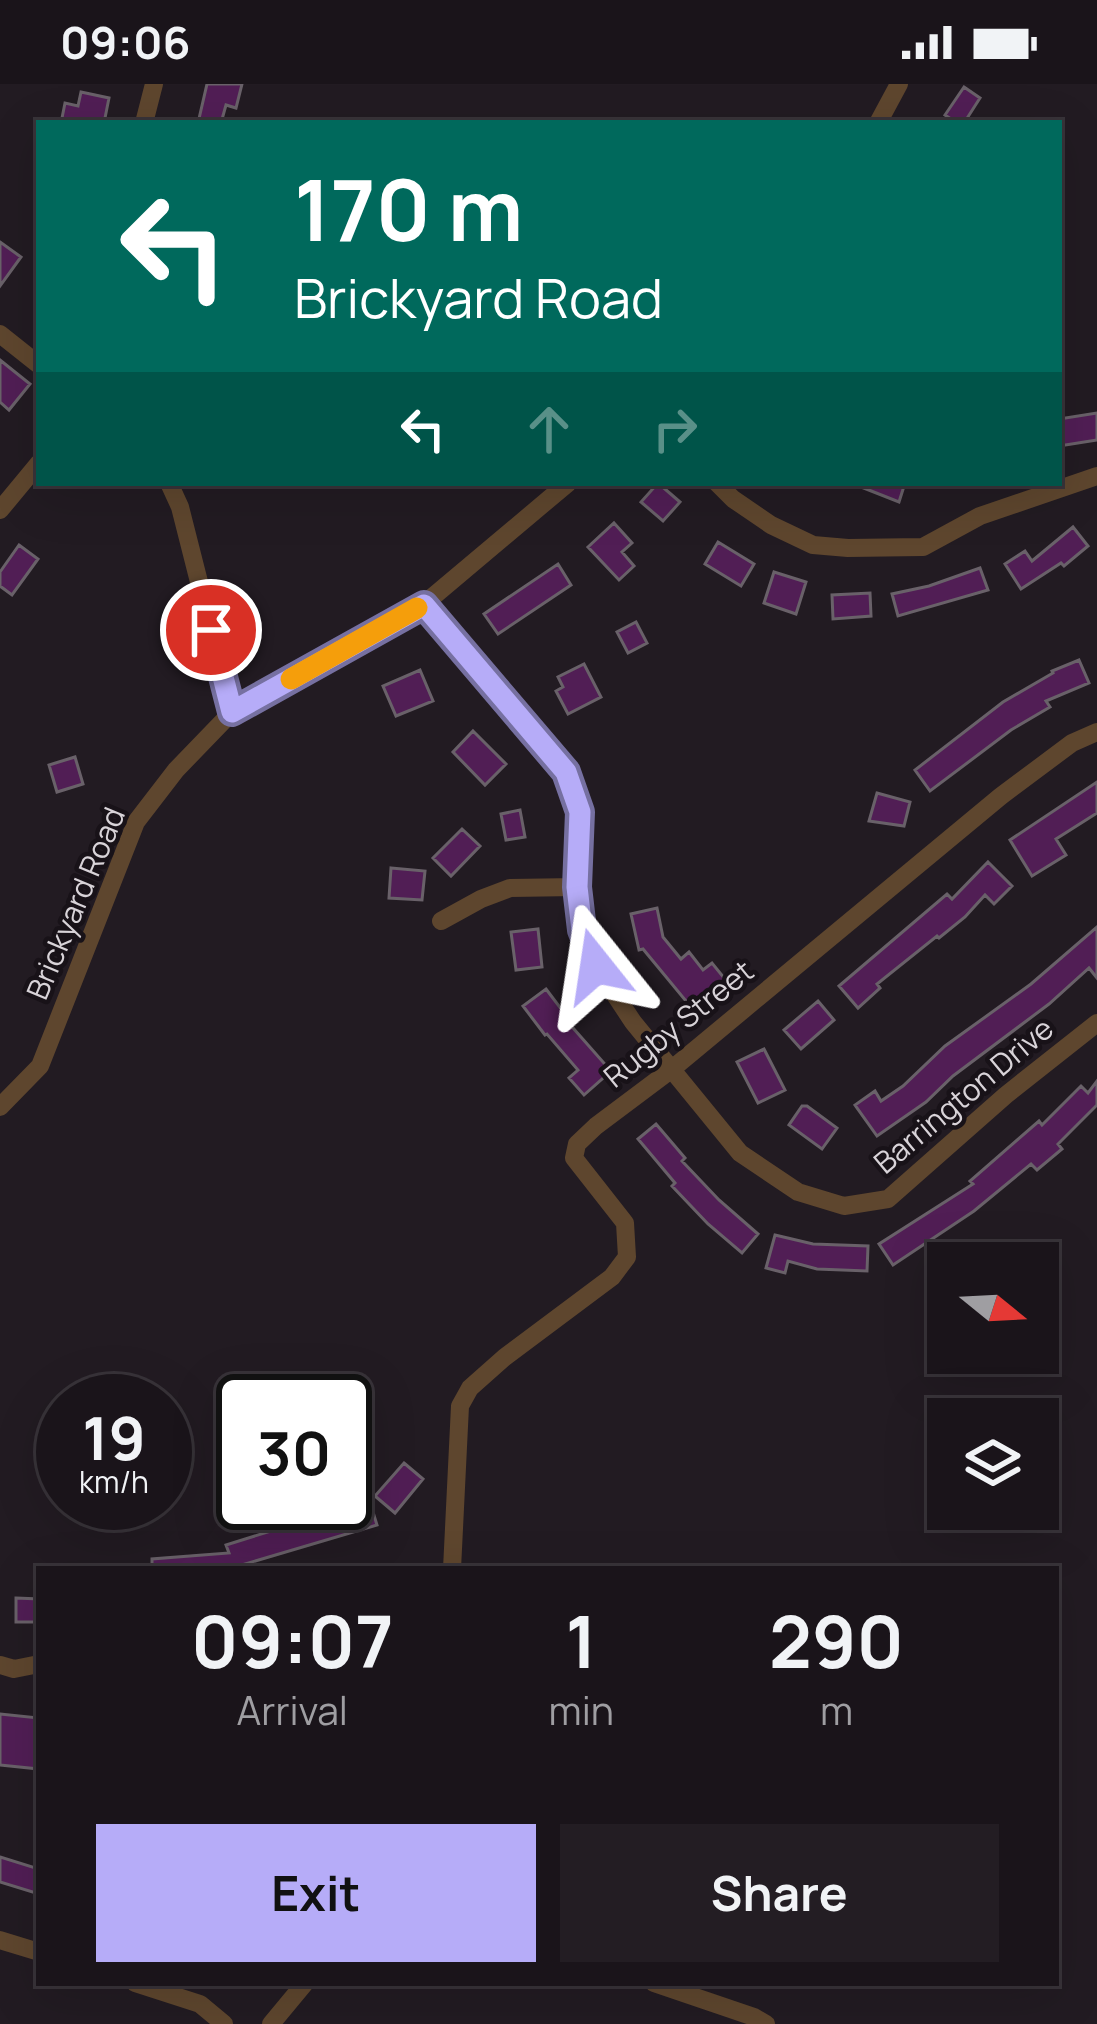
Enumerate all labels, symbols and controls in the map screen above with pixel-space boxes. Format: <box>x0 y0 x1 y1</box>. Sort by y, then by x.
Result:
text: 09:06 <box>60 11 191 73</box>
text: 170 m <box>294 151 523 266</box>
icon: left <box>96 168 252 324</box>
text: Brickyard Road <box>294 260 663 334</box>
icon: left <box>390 396 456 462</box>
icon: ahead <box>516 396 582 462</box>
icon: right <box>642 396 708 462</box>
pin <box>160 579 262 681</box>
icon: arrive <box>178 597 244 663</box>
street label: Brickyard Road <box>16 801 134 1005</box>
position arrow <box>533 903 659 1029</box>
street label: Rugby Street <box>595 950 761 1096</box>
street label: Barrington Drive <box>865 1008 1061 1182</box>
north arrow <box>927 1242 1059 1374</box>
map controls <box>927 1242 1059 1530</box>
speed limit sign: 30 <box>216 1374 372 1530</box>
text: 19 <box>82 1396 146 1478</box>
button: layers <box>927 1398 1059 1530</box>
text: km/h <box>79 1461 149 1502</box>
text: 09:07 <box>191 1591 394 1690</box>
text: 1 <box>565 1591 597 1690</box>
text: 290 <box>769 1591 904 1690</box>
text: Arrival <box>237 1683 348 1737</box>
text: min <box>549 1683 614 1737</box>
text: m <box>820 1683 853 1737</box>
button: Exit <box>96 1824 536 1962</box>
button: Share <box>560 1824 999 1962</box>

